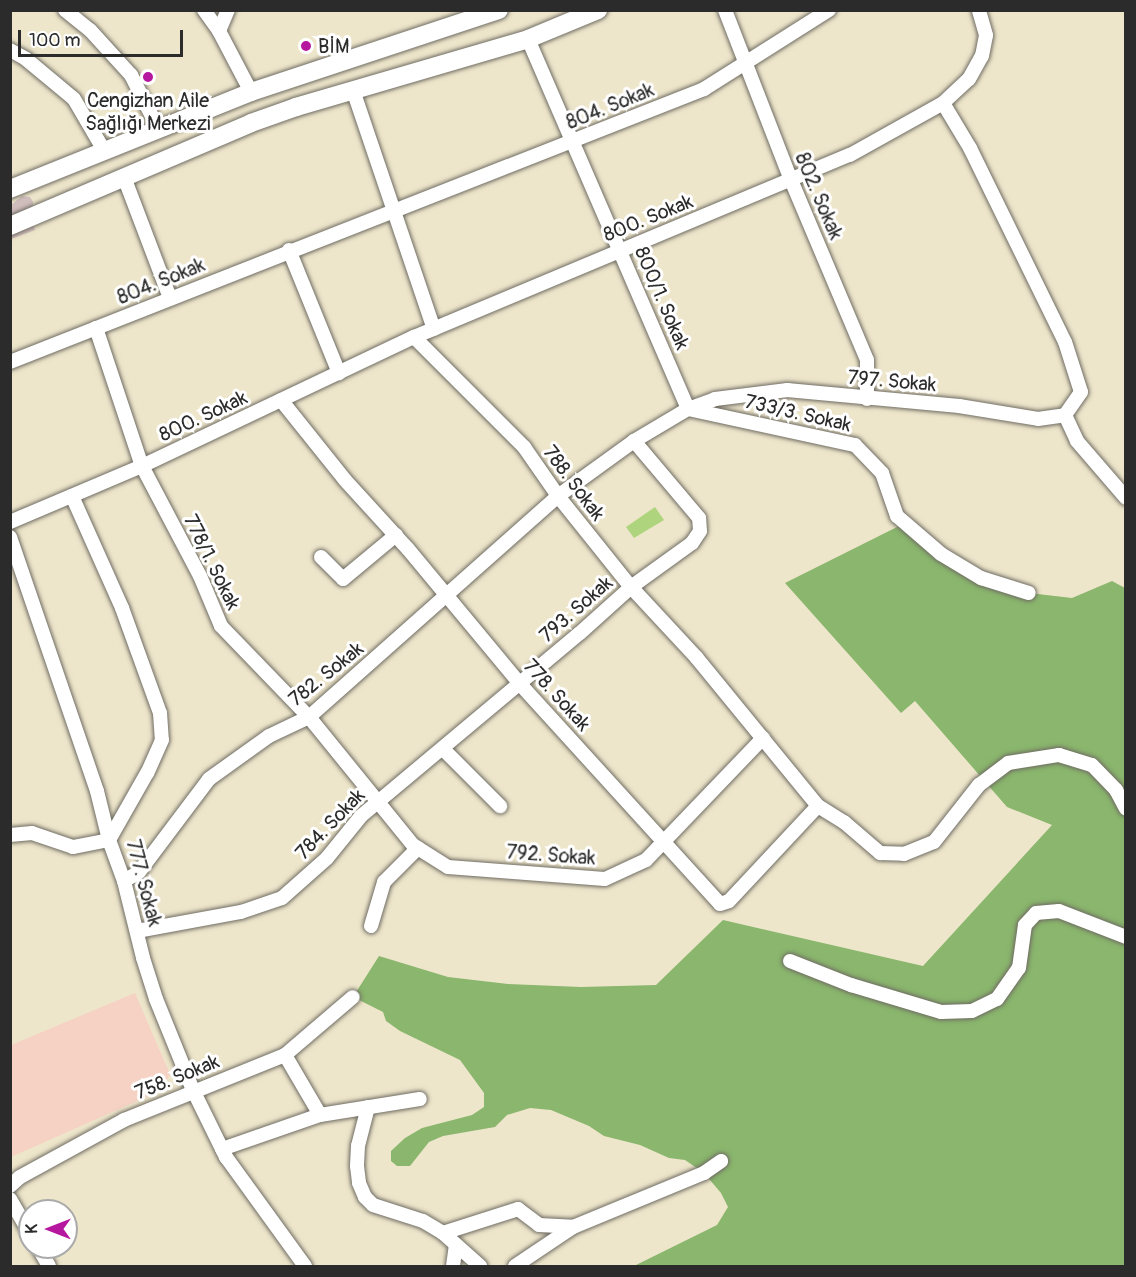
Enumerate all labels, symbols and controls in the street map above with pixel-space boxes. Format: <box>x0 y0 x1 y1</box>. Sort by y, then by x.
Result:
scale bar <box>21 18 186 56</box>
text: 100 m <box>29 29 81 52</box>
place label: BİM <box>318 34 349 58</box>
marker: BİM <box>299 39 313 53</box>
marker: Cengizhan Aile Sağlığı Merkezi <box>139 68 157 86</box>
street label: 804. Sokak <box>563 78 657 134</box>
place label: Cengizhan Aile Sağlığı Merkezi <box>85 88 211 135</box>
street label: 802. Sokak <box>790 149 848 243</box>
street label: 800. Sokak <box>600 189 696 247</box>
street label: 800/1. Sokak <box>630 243 694 353</box>
street label: 804. Sokak <box>114 253 208 309</box>
street label: 797. Sokak <box>847 365 937 397</box>
street label: 800. Sokak <box>155 385 251 447</box>
street label: 733/3. Sokak <box>743 389 853 437</box>
street label: 788. Sokak <box>538 441 610 525</box>
street label: 778/1. Sokak <box>179 510 245 614</box>
street label: 793. Sokak <box>534 571 618 647</box>
street label: 782. Sokak <box>284 637 368 711</box>
street label: 778. Sokak <box>519 654 595 736</box>
street label: 784. Sokak <box>290 784 370 864</box>
street label: 777. Sokak <box>121 837 167 929</box>
street label: 792. Sokak <box>506 840 596 870</box>
street label: 758. Sokak <box>131 1049 223 1105</box>
north arrow <box>18 1199 78 1259</box>
text: K <box>22 1224 42 1234</box>

